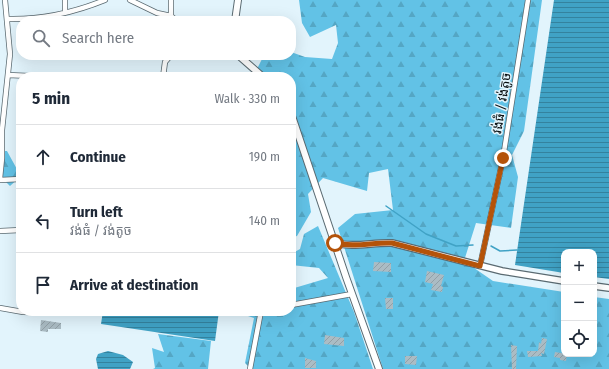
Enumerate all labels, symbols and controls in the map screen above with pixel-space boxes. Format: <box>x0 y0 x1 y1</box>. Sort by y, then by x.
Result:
search box <box>16 16 296 60</box>
icon: search <box>30 27 52 49</box>
text: Search here <box>62 29 134 47</box>
street label: វង់ធំ / វង់តូច <box>489 71 514 135</box>
text: 5 min <box>32 88 70 109</box>
text: Walk · 330 m <box>215 91 280 106</box>
icon: ahead <box>32 146 54 168</box>
text: Continue <box>70 148 126 166</box>
text: 190 m <box>249 149 280 164</box>
route end <box>494 149 512 167</box>
text: Turn left <box>70 203 123 221</box>
icon: left <box>32 210 54 232</box>
text: 140 m <box>249 213 280 228</box>
text: វង់ធំ / វង់តូច <box>70 223 132 238</box>
route start <box>326 234 344 252</box>
map controls <box>561 249 597 357</box>
button: + <box>561 249 597 285</box>
icon: arrive <box>32 274 54 296</box>
text: Arrive at destination <box>70 276 198 294</box>
button: − <box>561 285 597 321</box>
button: locate <box>561 321 597 357</box>

